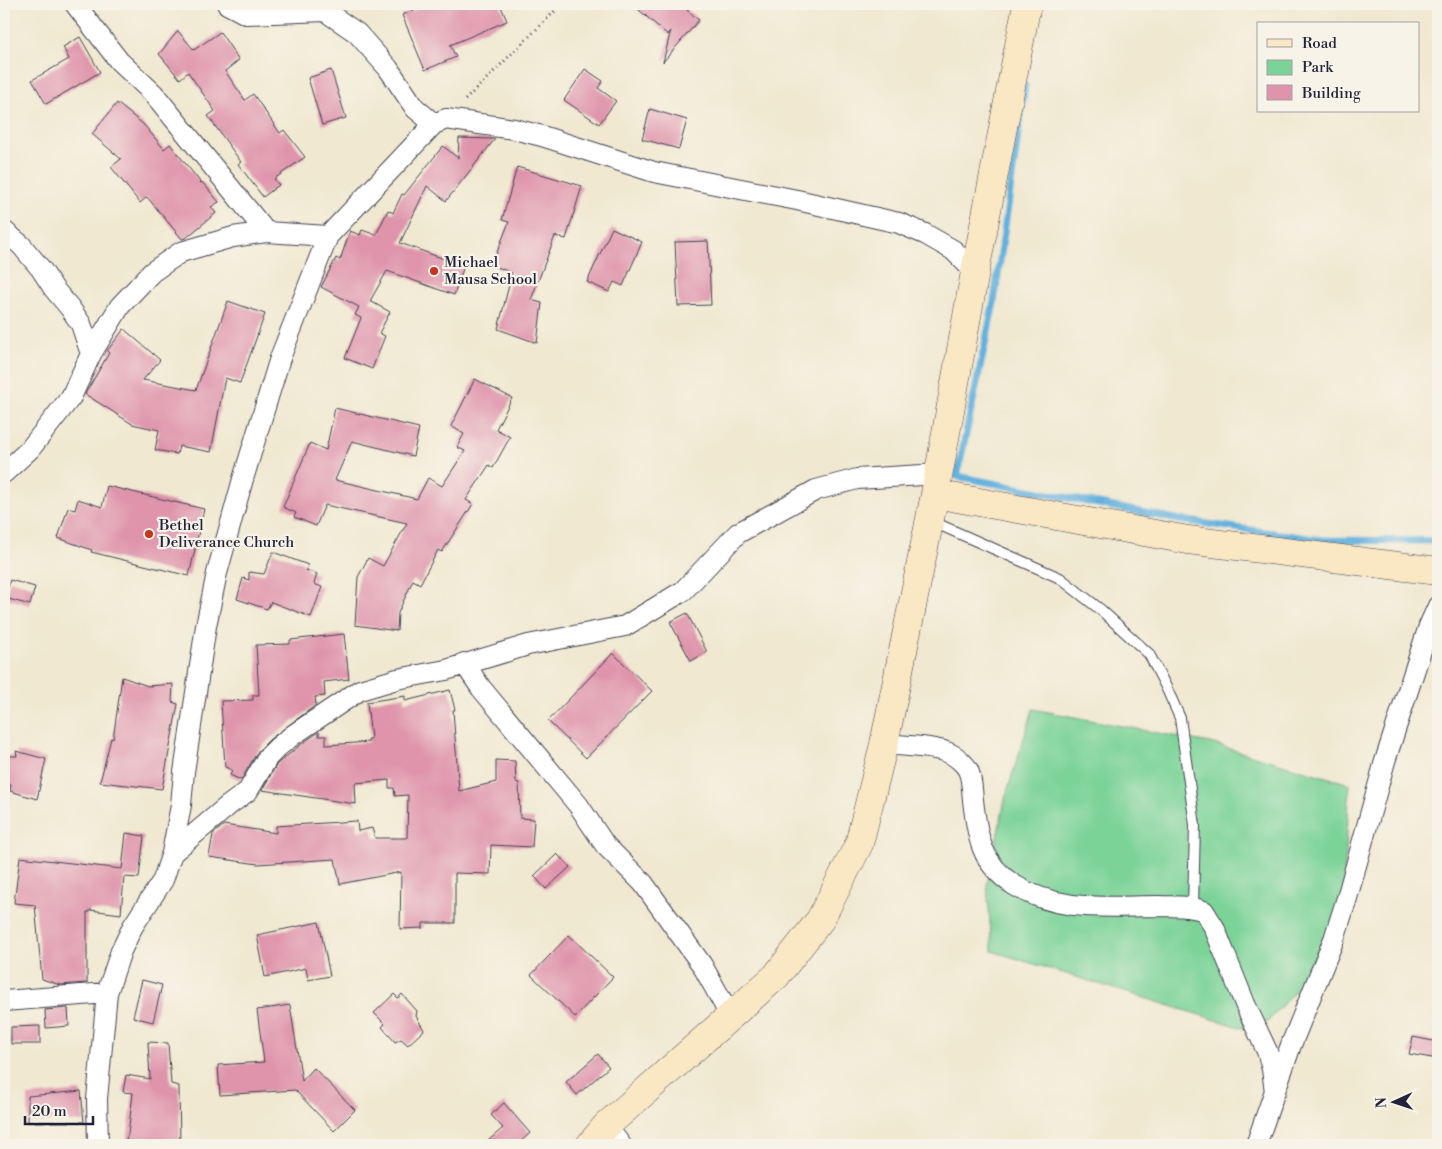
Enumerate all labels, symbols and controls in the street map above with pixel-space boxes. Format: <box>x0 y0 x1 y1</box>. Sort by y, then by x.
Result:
legend <box>1257 22 1420 112</box>
text: Road <box>1302 34 1337 53</box>
text: Park <box>1302 58 1334 77</box>
text: Building <box>1301 84 1361 103</box>
place label: Michael Mausa School <box>444 253 538 289</box>
marker: Michael Mausa School <box>428 265 440 277</box>
place label: Bethel Deliverance Church <box>158 516 294 552</box>
marker: Bethel Deliverance Church <box>143 528 155 540</box>
north arrow <box>1370 1076 1420 1126</box>
scale bar <box>25 1094 92 1126</box>
text: N <box>1373 1097 1391 1109</box>
text: 20 m <box>32 1102 67 1121</box>

